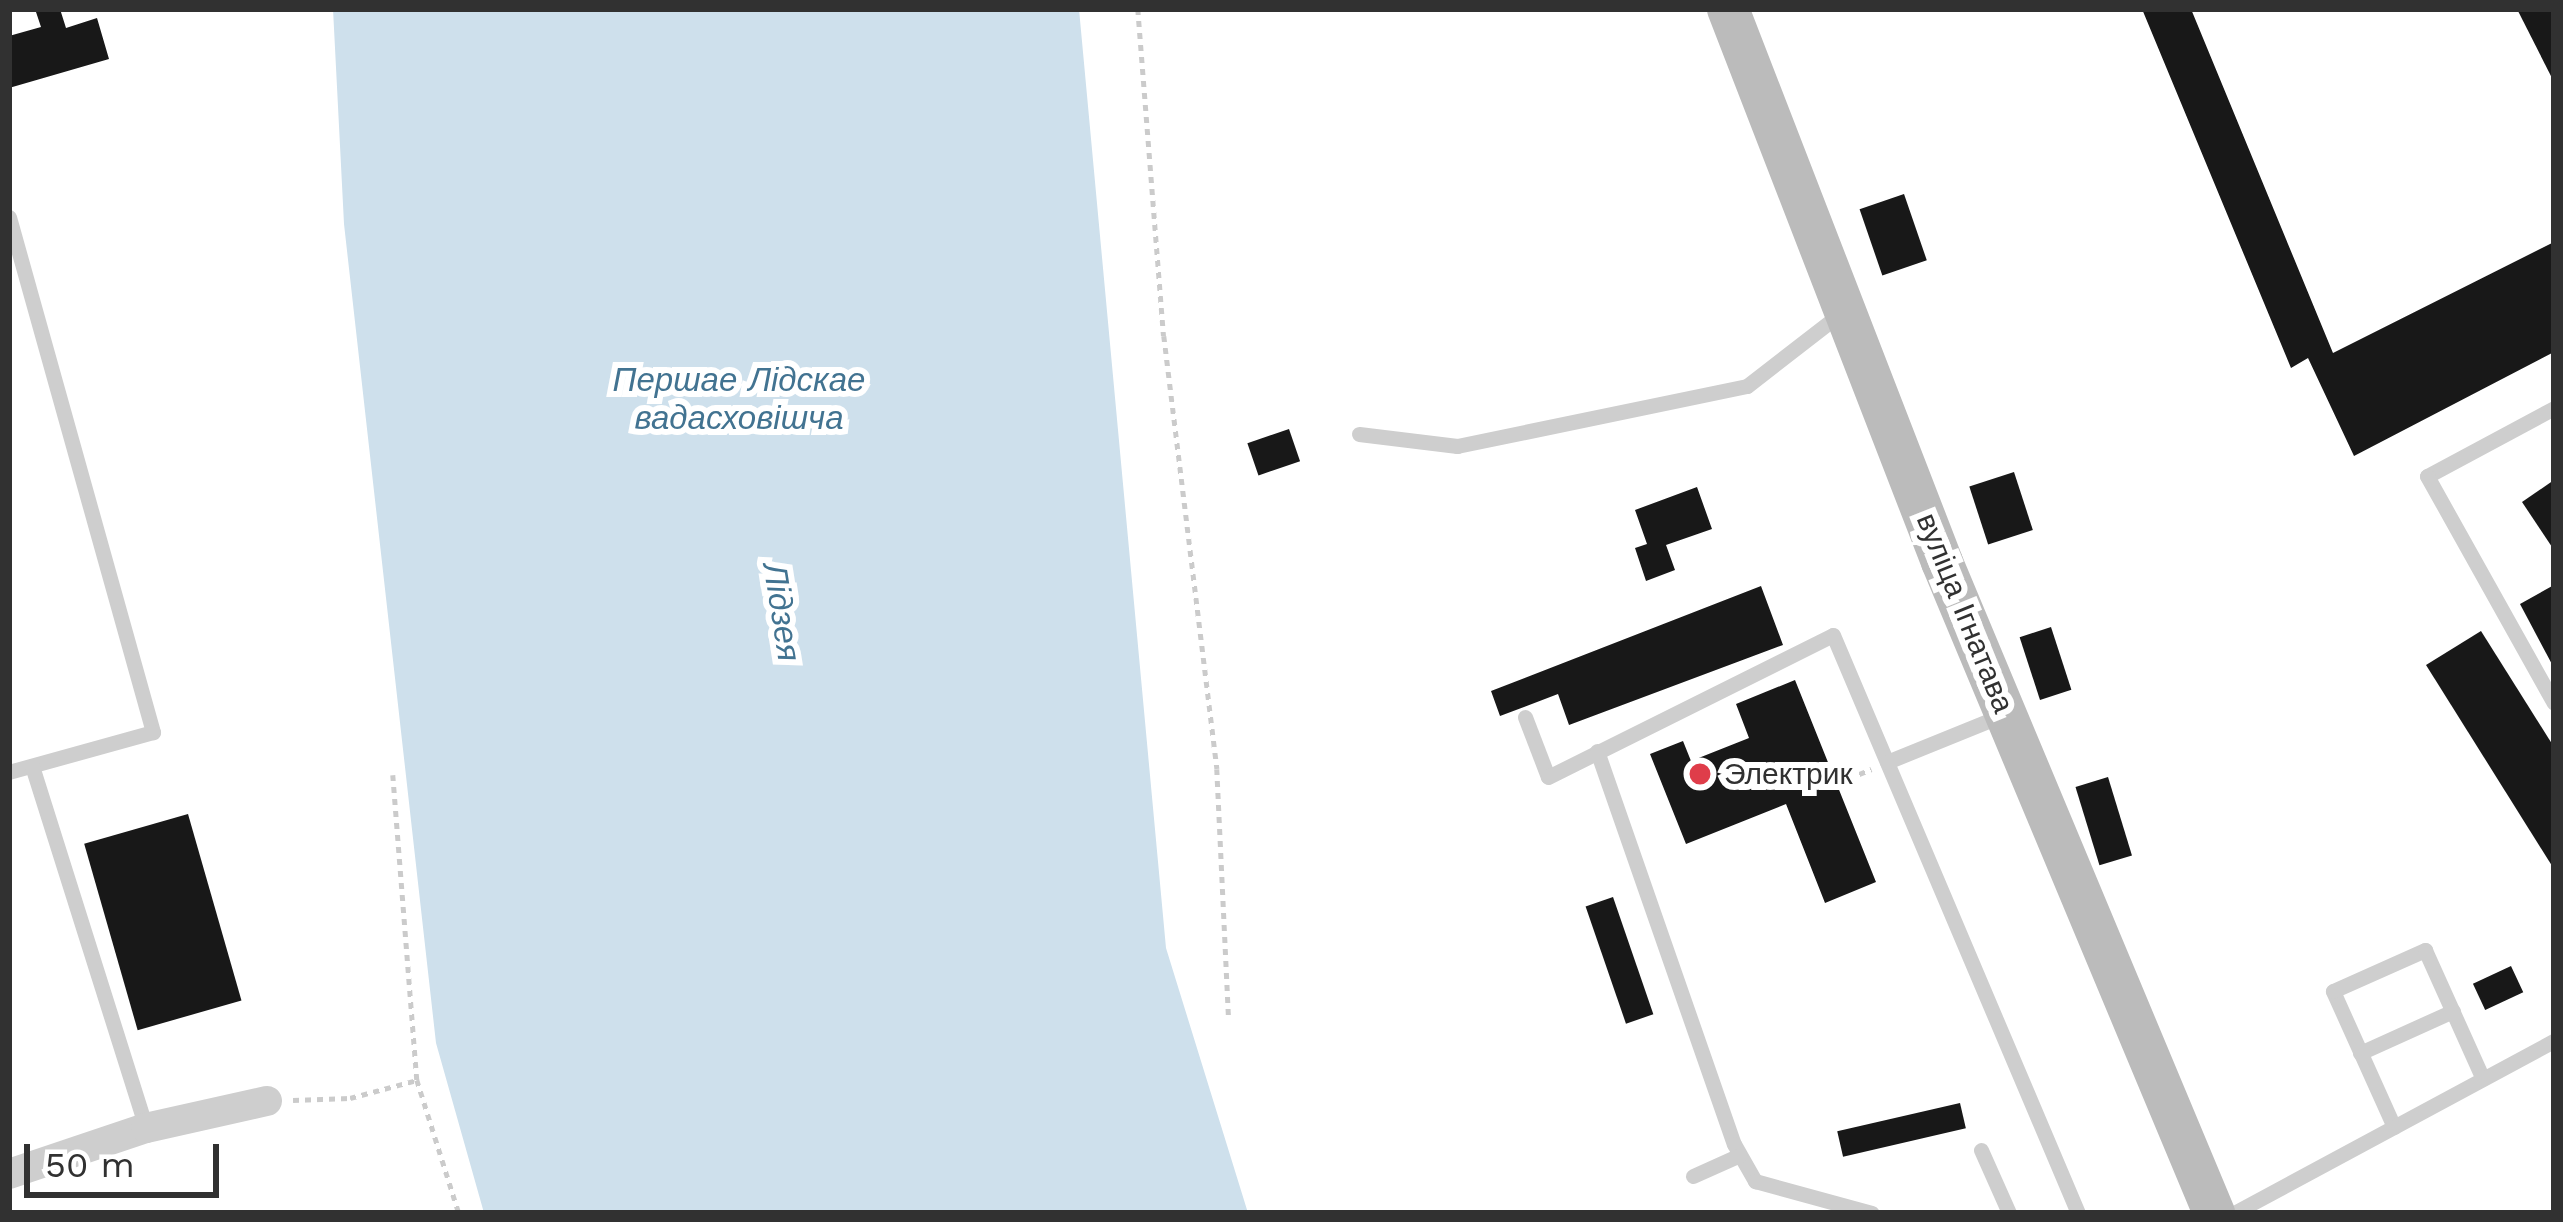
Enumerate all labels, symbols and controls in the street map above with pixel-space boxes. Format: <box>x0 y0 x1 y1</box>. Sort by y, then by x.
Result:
water label: Першае Лідскае вадасховішча <box>613 360 865 438</box>
street label: вуліца Ігнатава <box>1909 508 2021 718</box>
water label: Лідзея <box>755 560 809 664</box>
place label: Электрик <box>1724 756 1853 792</box>
marker: Электрик <box>1687 761 1713 787</box>
scale bar <box>30 1120 225 1194</box>
text: 50 m <box>45 1144 135 1186</box>

